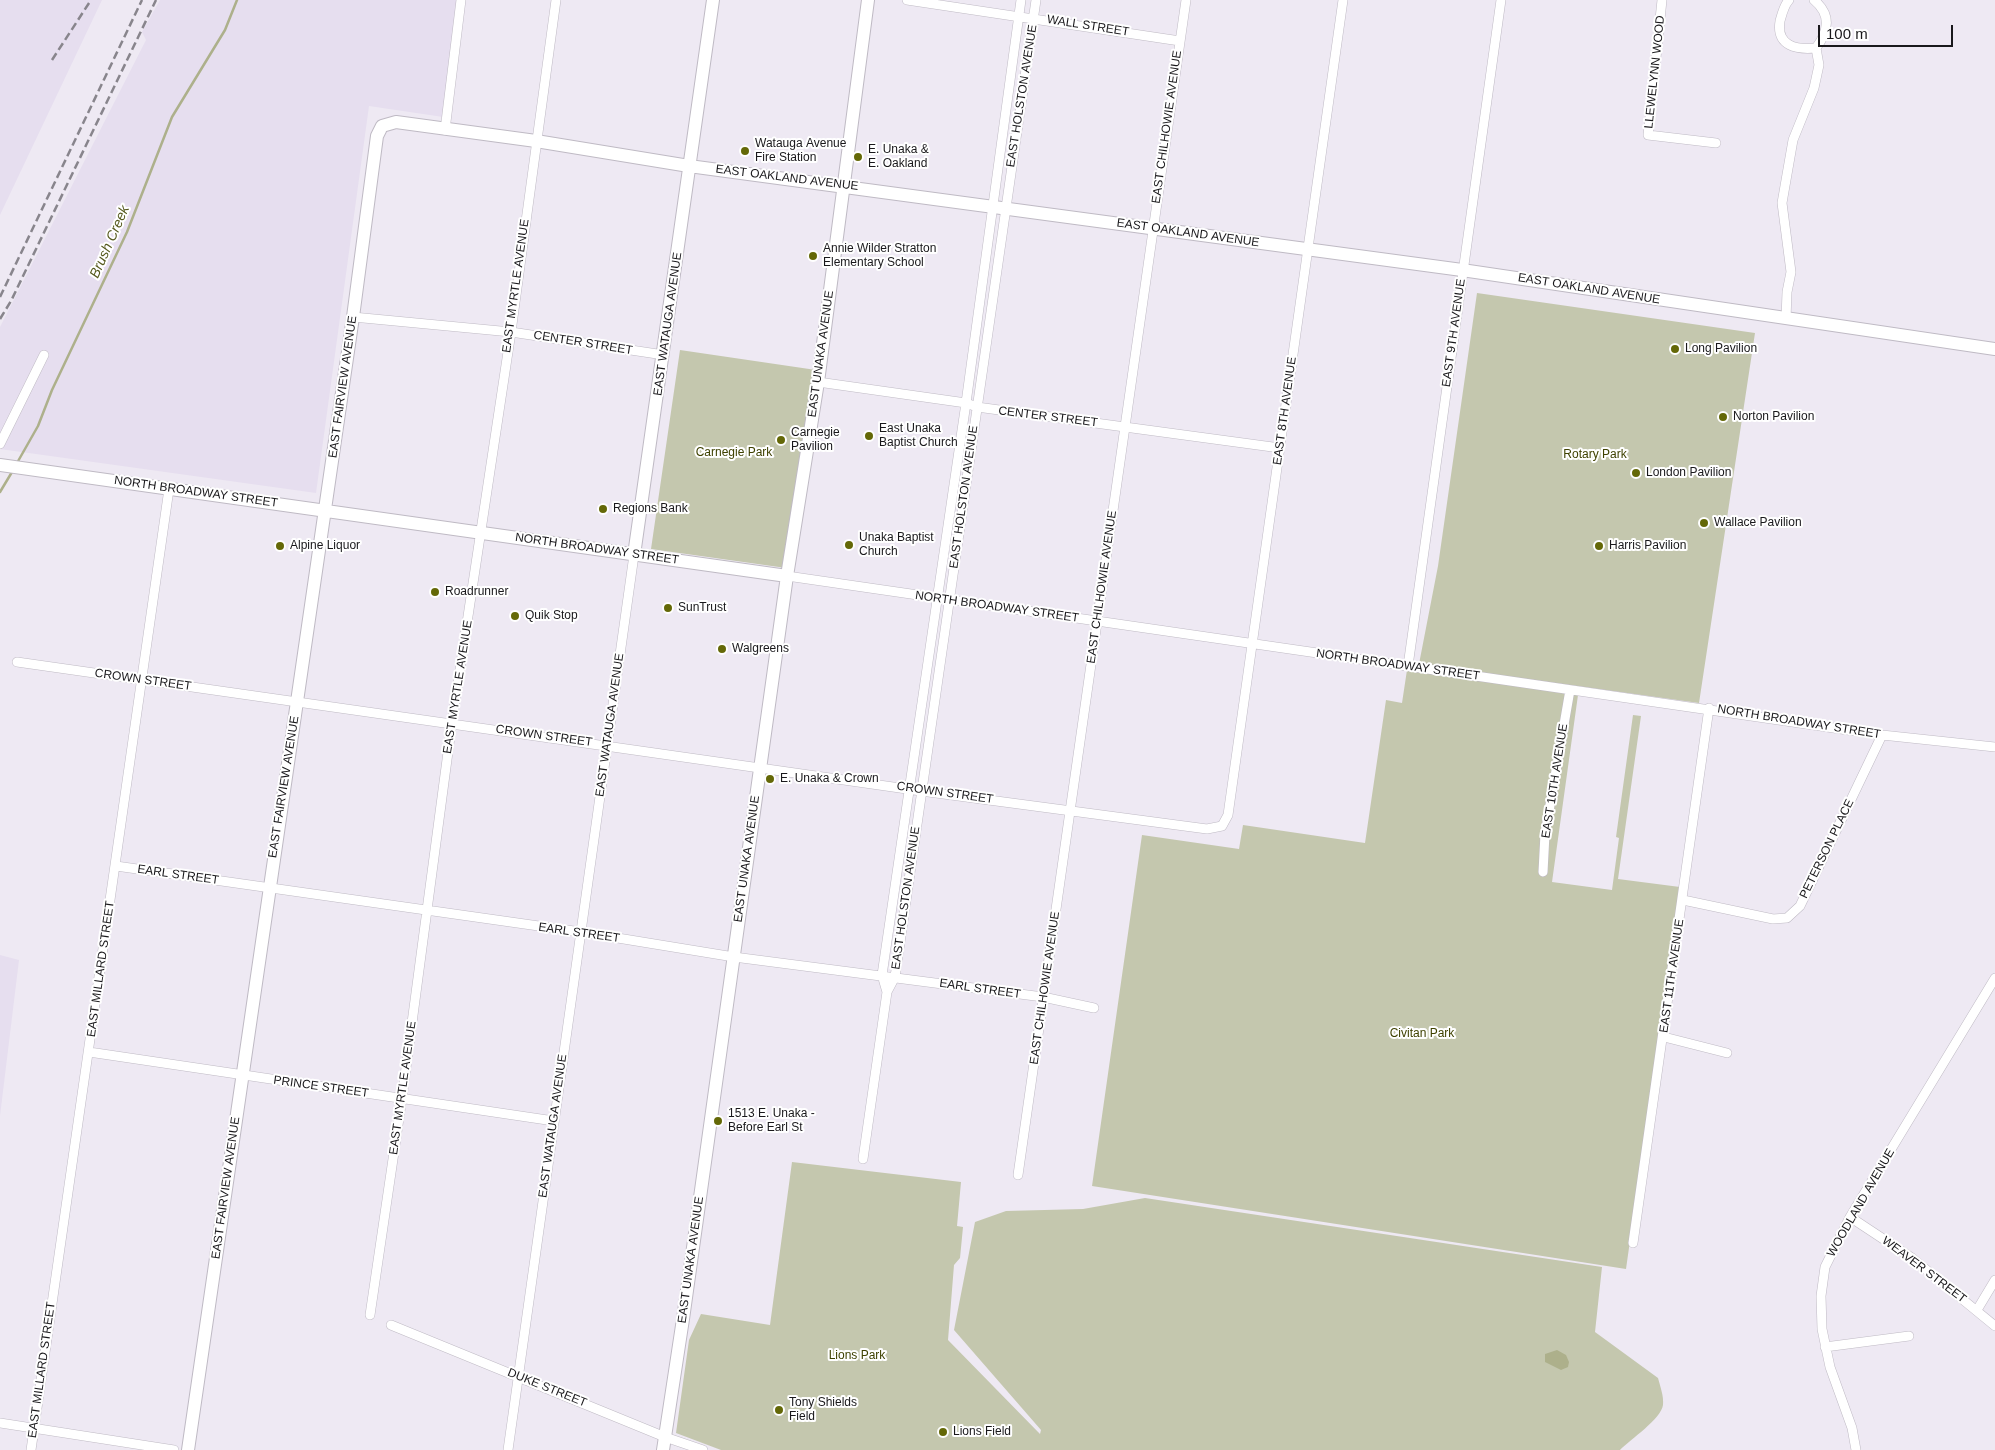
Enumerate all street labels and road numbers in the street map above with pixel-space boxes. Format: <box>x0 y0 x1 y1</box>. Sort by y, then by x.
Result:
street label: WALL STREET <box>1046 12 1130 40</box>
street label: LLEWELYNN WOOD <box>1642 15 1668 129</box>
street label: EAST HOLSTON AVENUE <box>1004 24 1040 168</box>
street label: EAST CHILHOWIE AVENUE <box>1149 50 1185 204</box>
street label: EAST OAKLAND AVENUE <box>715 162 859 194</box>
street label: EAST OAKLAND AVENUE <box>1116 216 1260 250</box>
street label: EAST MYRTLE AVENUE <box>499 218 533 354</box>
street label: EAST WATAUGA AVENUE <box>651 251 685 397</box>
street label: EAST OAKLAND AVENUE <box>1517 271 1661 307</box>
street label: EAST 9TH AVENUE <box>1439 278 1469 388</box>
street label: EAST UNAKA AVENUE <box>805 290 837 418</box>
street label: EAST FAIRVIEW AVENUE <box>326 315 360 459</box>
street label: CENTER STREET <box>532 328 634 358</box>
street label: EAST 8TH AVENUE <box>1270 356 1300 466</box>
street label: CENTER STREET <box>997 404 1099 430</box>
street label: EAST HOLSTON AVENUE <box>947 425 981 569</box>
street label: NORTH BROADWAY STREET <box>113 473 279 511</box>
street label: EAST CHILHOWIE AVENUE <box>1084 510 1120 664</box>
street label: NORTH BROADWAY STREET <box>514 530 680 568</box>
street label: NORTH BROADWAY STREET <box>914 588 1080 626</box>
street label: EAST MYRTLE AVENUE <box>440 619 476 755</box>
street label: NORTH BROADWAY STREET <box>1315 646 1481 684</box>
street label: EAST WATAUGA AVENUE <box>593 652 627 798</box>
street label: CROWN STREET <box>94 666 192 694</box>
street label: NORTH BROADWAY STREET <box>1716 702 1882 742</box>
street label: EAST FAIRVIEW AVENUE <box>266 715 302 859</box>
street label: CROWN STREET <box>495 722 593 750</box>
street label: EAST 10TH AVENUE <box>1539 723 1571 839</box>
street label: CROWN STREET <box>896 779 994 807</box>
street label: EAST UNAKA AVENUE <box>731 795 763 923</box>
street label: PETERSON PLACE <box>1797 797 1857 901</box>
street label: EAST HOLSTON AVENUE <box>889 826 923 970</box>
street label: EARL STREET <box>136 862 220 888</box>
street label: EAST MILLARD STREET <box>84 900 118 1038</box>
street label: EAST CHILHOWIE AVENUE <box>1027 911 1063 1065</box>
street label: EAST 11TH AVENUE <box>1657 918 1687 1034</box>
street label: EARL STREET <box>537 920 621 946</box>
street label: EARL STREET <box>938 976 1022 1002</box>
street label: EAST MYRTLE AVENUE <box>386 1020 420 1156</box>
street label: EAST WATAUGA AVENUE <box>536 1053 570 1199</box>
street label: PRINCE STREET <box>272 1073 370 1101</box>
street label: EAST FAIRVIEW AVENUE <box>209 1116 243 1260</box>
street label: WOODLAND AVENUE <box>1824 1146 1898 1260</box>
street label: EAST UNAKA AVENUE <box>675 1196 707 1324</box>
street label: WEAVER STREET <box>1879 1234 1969 1306</box>
street label: EAST MILLARD STREET <box>25 1301 59 1439</box>
street label: DUKE STREET <box>505 1366 589 1410</box>

